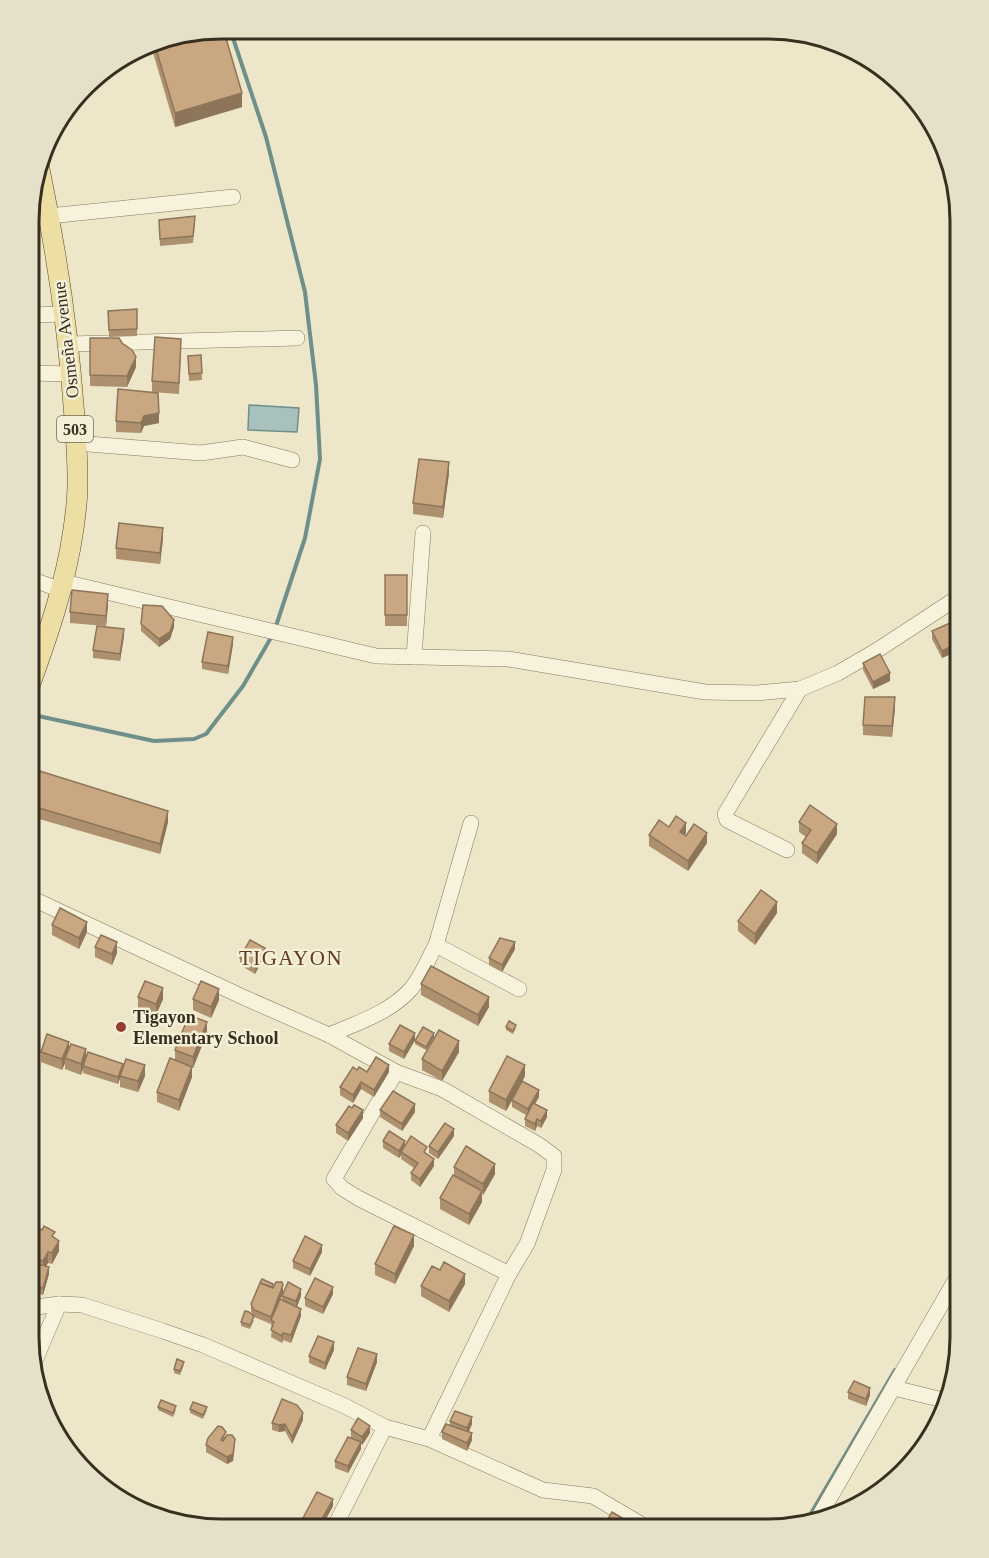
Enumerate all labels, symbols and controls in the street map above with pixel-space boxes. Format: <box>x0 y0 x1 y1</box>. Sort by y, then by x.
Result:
street label: Osmeña Avenue <box>49 281 83 399</box>
road number: 503 <box>57 416 93 442</box>
district label: TIGAYON <box>239 946 343 970</box>
place label: Tigayon Elementary School <box>133 1007 279 1048</box>
marker: Tigayon Elementary School <box>114 1020 128 1034</box>

